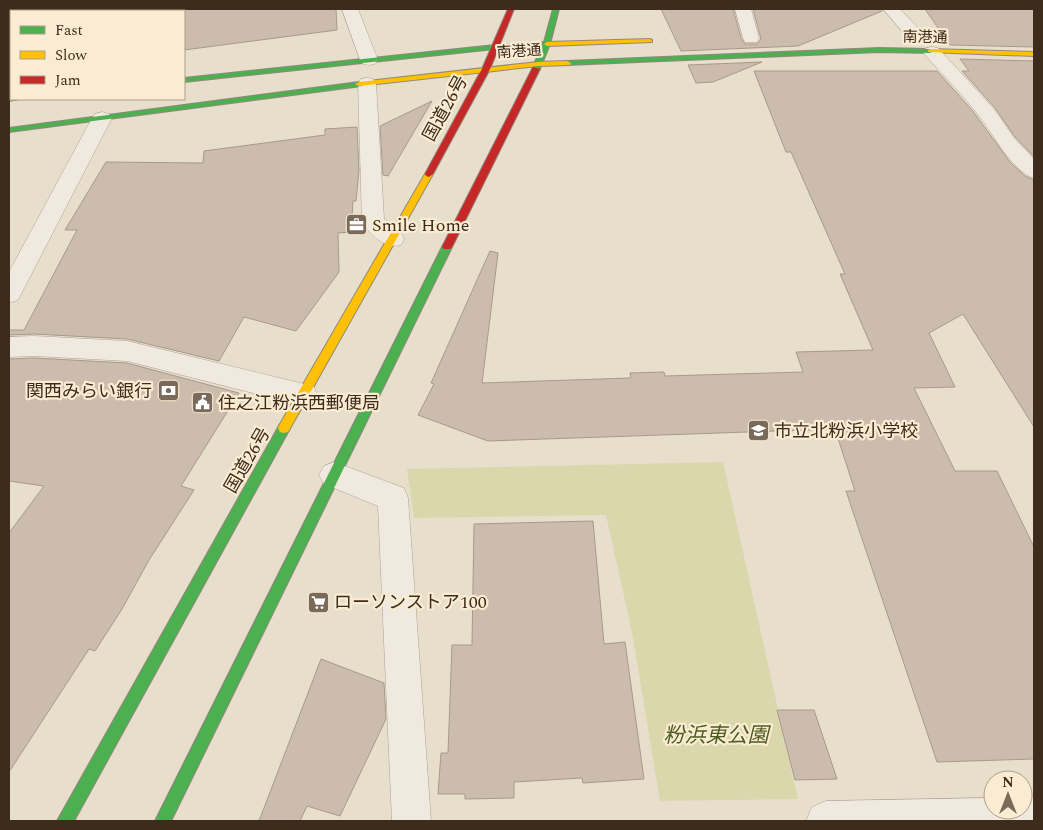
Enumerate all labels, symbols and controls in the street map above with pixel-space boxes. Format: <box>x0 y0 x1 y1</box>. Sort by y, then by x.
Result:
legend <box>10 10 185 100</box>
text: Fast <box>55 19 83 42</box>
street label: 南港通 <box>902 26 948 49</box>
street label: 南港通 <box>496 38 542 65</box>
text: Slow <box>55 44 87 67</box>
text: Jam <box>55 69 81 92</box>
street label: 国道26号 <box>416 70 475 146</box>
place label: Smile Home <box>372 212 470 239</box>
office icon: Smile Home <box>344 213 368 237</box>
place label: 関西みらい銀行 <box>26 378 152 405</box>
bank icon: 関西みらい銀行 <box>156 379 180 403</box>
place label: 住之江粉浜西郵便局 <box>218 390 380 417</box>
public building icon: 住之江粉浜西郵便局 <box>190 391 214 415</box>
place label: 市立北粉浜小学校 <box>774 418 918 445</box>
school or university icon: 市立北粉浜小学校 <box>746 419 770 443</box>
street label: 国道26号 <box>218 422 277 498</box>
place label: ローソンストア100 <box>334 589 487 616</box>
supermarket icon: ローソンストア100 <box>306 590 330 614</box>
park label: 粉浜東公園 <box>664 720 771 752</box>
north arrow <box>983 770 1033 820</box>
text: N <box>1002 772 1014 793</box>

